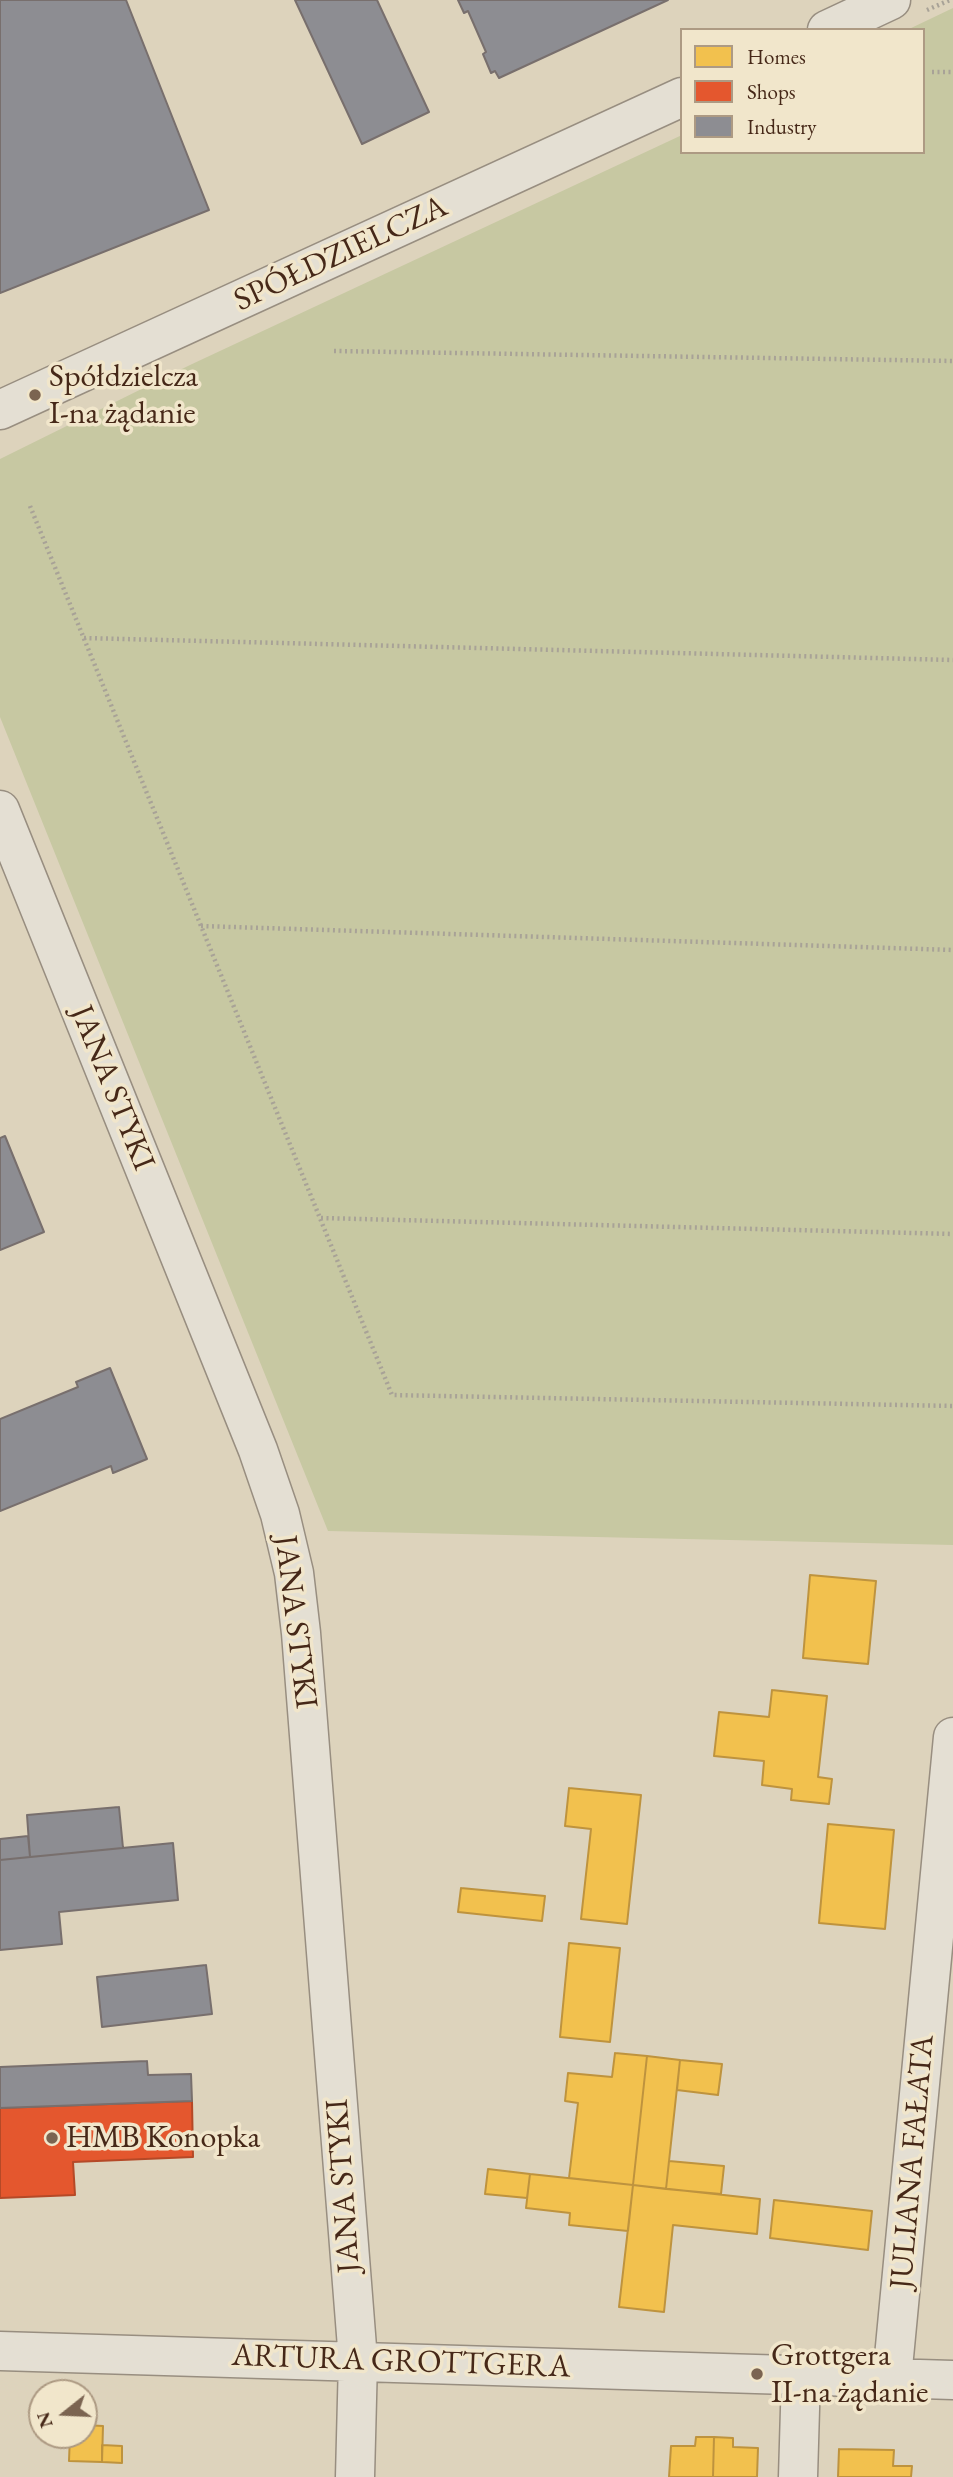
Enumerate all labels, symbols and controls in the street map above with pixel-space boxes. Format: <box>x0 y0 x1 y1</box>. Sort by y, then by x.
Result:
legend <box>680 28 925 154</box>
text: Homes <box>747 43 806 70</box>
text: Shops <box>747 78 796 105</box>
text: Industry <box>747 113 817 140</box>
street label: SPÓŁDZIELCZA <box>228 188 454 320</box>
place label: Spółdzielcza I-na żądanie <box>49 358 198 433</box>
marker: Spółdzielcza I-na żądanie <box>27 387 43 403</box>
street label: JANA STYKI <box>62 1000 162 1176</box>
street label: JANA STYKI <box>265 1533 325 1711</box>
street label: JULIANA FAŁATA <box>883 2033 943 2291</box>
street label: JANA STYKI <box>319 2098 369 2274</box>
place label: HMB Konopka <box>66 2119 260 2157</box>
marker: HMB Konopka <box>44 2130 60 2146</box>
street label: ARTURA GROTTGERA <box>231 2337 571 2387</box>
place label: Grottgera II-na żądanie <box>771 2337 929 2412</box>
marker: Grottgera II-na żądanie <box>749 2366 765 2382</box>
north arrow <box>28 2379 98 2449</box>
text: N <box>30 2409 59 2431</box>

